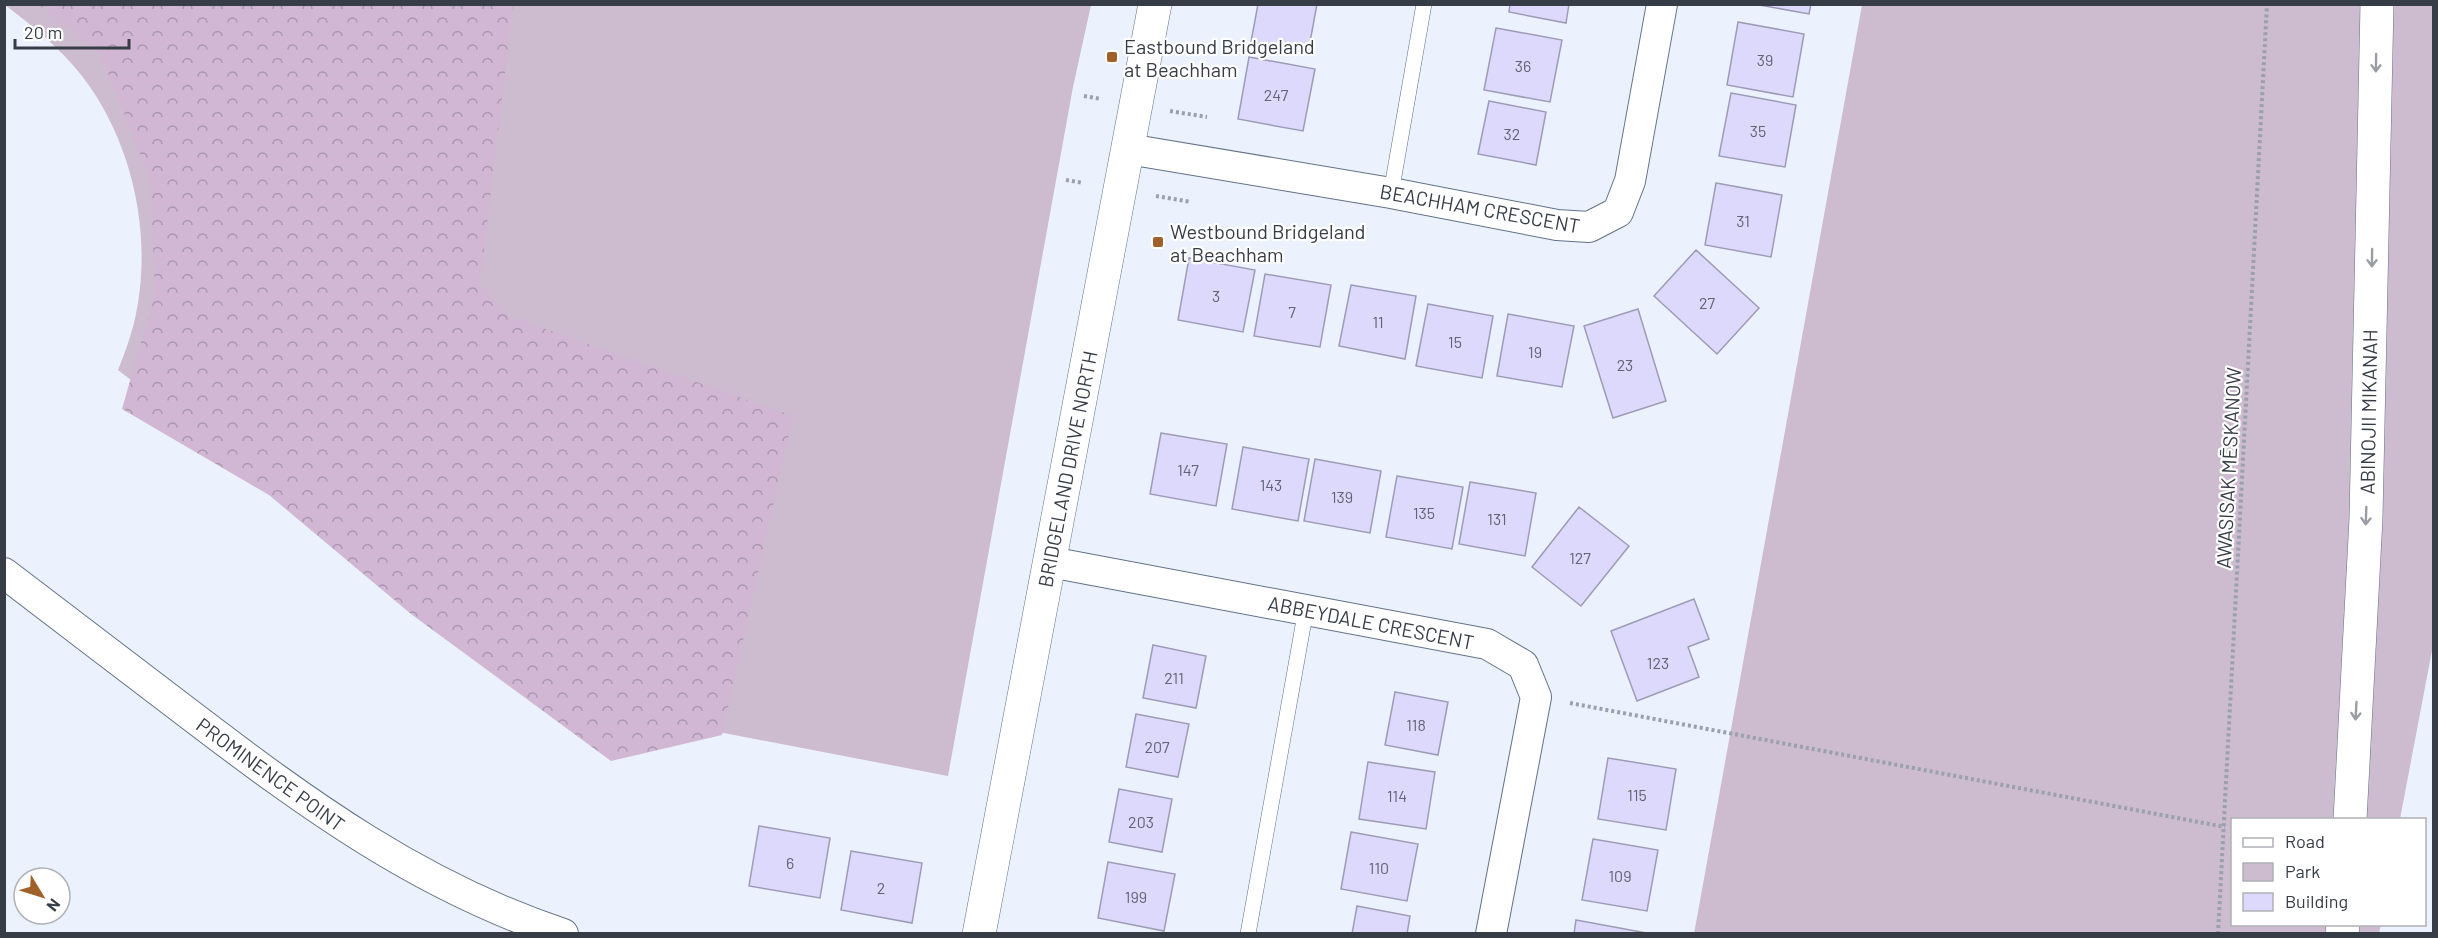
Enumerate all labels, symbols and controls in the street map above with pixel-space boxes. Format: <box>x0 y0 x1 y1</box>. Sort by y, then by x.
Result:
scale bar <box>15 12 129 50</box>
text: 20 m <box>24 21 62 43</box>
place label: Eastbound Bridgeland at Beachham <box>1124 34 1315 81</box>
marker: Eastbound Bridgeland at Beachham <box>1105 50 1119 64</box>
house number: 39 <box>1757 50 1773 69</box>
one-way arrow <box>2370 52 2382 72</box>
house number: 36 <box>1515 56 1531 75</box>
house number: 247 <box>1264 85 1289 104</box>
house number: 35 <box>1750 121 1766 140</box>
house number: 32 <box>1504 124 1520 143</box>
street label: BEACHHAM CRESCENT <box>1378 179 1582 237</box>
house number: 31 <box>1736 211 1750 230</box>
place label: Westbound Bridgeland at Beachham <box>1170 219 1365 266</box>
marker: Westbound Bridgeland at Beachham <box>1151 235 1165 249</box>
one-way arrow <box>2366 247 2377 267</box>
house number: 3 <box>1212 286 1220 305</box>
house number: 27 <box>1699 293 1715 312</box>
house number: 7 <box>1288 302 1296 321</box>
house number: 11 <box>1372 312 1384 331</box>
street label: ABINOJII MIKANAH <box>2355 329 2381 495</box>
house number: 15 <box>1448 332 1462 351</box>
house number: 19 <box>1528 342 1542 361</box>
street label: BRIDGELAND DRIVE NORTH <box>1032 349 1102 589</box>
house number: 23 <box>1617 355 1633 374</box>
street label: AWASISAK MĒSKANOW <box>2211 366 2245 569</box>
house number: 147 <box>1177 460 1199 479</box>
house number: 143 <box>1260 475 1282 494</box>
house number: 139 <box>1331 487 1353 506</box>
house number: 135 <box>1413 503 1435 522</box>
one-way arrow <box>2360 505 2371 525</box>
house number: 131 <box>1487 509 1507 528</box>
house number: 127 <box>1569 548 1591 567</box>
street label: ABBEYDALE CRESCENT <box>1266 590 1476 654</box>
house number: 123 <box>1647 653 1669 672</box>
house number: 211 <box>1164 668 1184 687</box>
one-way arrow <box>2351 700 2362 720</box>
street label: PROMINENCE POINT <box>192 712 350 836</box>
house number: 118 <box>1406 715 1426 734</box>
house number: 207 <box>1144 737 1170 756</box>
house number: 115 <box>1627 785 1647 804</box>
house number: 114 <box>1387 786 1407 805</box>
house number: 203 <box>1128 812 1154 831</box>
legend <box>2231 818 2426 926</box>
text: Road <box>2285 830 2325 852</box>
house number: 6 <box>786 853 794 872</box>
house number: 110 <box>1369 858 1389 877</box>
text: Park <box>2285 860 2320 882</box>
north arrow <box>12 866 72 926</box>
house number: 109 <box>1609 866 1631 885</box>
house number: 2 <box>877 878 885 897</box>
house number: 199 <box>1125 887 1147 906</box>
text: Building <box>2285 890 2348 912</box>
text: N <box>43 896 65 916</box>

